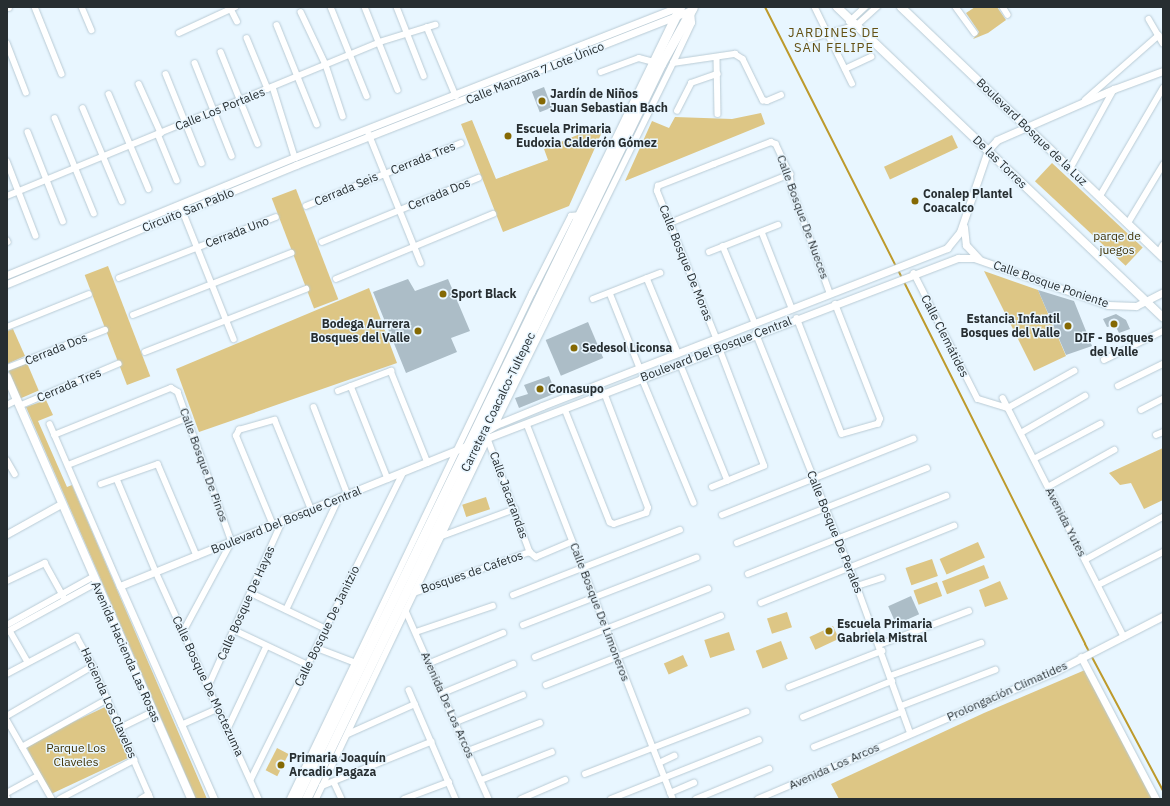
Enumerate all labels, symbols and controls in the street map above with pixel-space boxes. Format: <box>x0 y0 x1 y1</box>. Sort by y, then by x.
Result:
district label: JARDINES DE SAN FELIPE <box>788 26 880 57</box>
street label: Calle Manzana 7 Lote Único <box>464 39 606 107</box>
street label: Boulevard Bosque de la Luz <box>974 75 1090 189</box>
street label: Calle Los Portales <box>173 84 267 134</box>
place label: Jardín de Niños Juan Sebastian Bach <box>550 87 668 115</box>
marker: Jardín de Niños Juan Sebastian Bach <box>537 96 547 106</box>
place label: Escuela Primaria Eudoxia Calderón Gómez <box>516 122 657 150</box>
marker: Escuela Primaria Eudoxia Calderón Gómez <box>503 131 513 141</box>
street label: De las Torres <box>970 133 1030 191</box>
street label: Cerrada Tres <box>389 138 457 178</box>
street label: Calle Bosque De Nueces <box>774 153 832 281</box>
street label: Cerrada Seis <box>312 169 380 209</box>
street label: Cerrada Dos <box>406 175 472 213</box>
street label: Circuito San Pablo <box>140 185 236 235</box>
place label: Conalep Plantel Coacalco <box>923 187 1012 215</box>
marker: Conalep Plantel Coacalco <box>910 196 920 206</box>
street label: Calle Bosque De Moras <box>656 203 716 323</box>
street label: Cerrada Uno <box>203 213 271 251</box>
park label: parqe de juegos <box>1093 229 1141 257</box>
street label: Calle Bosque Poniente <box>991 257 1111 311</box>
place label: Sport Black <box>451 287 516 301</box>
marker: Sport Black <box>438 289 448 299</box>
street label: Calle Clemátides <box>918 292 972 380</box>
place label: Estancia Infantil Bosques del Valle <box>961 312 1060 340</box>
street label: Boulevard Del Bosque Central <box>638 313 794 385</box>
place label: Bodega Aurrera Bosques del Valle <box>311 317 410 345</box>
marker: DIF - Bosques del Valle <box>1109 319 1119 329</box>
marker: Estancia Infantil Bosques del Valle <box>1063 321 1073 331</box>
marker: Bodega Aurrera Bosques del Valle <box>413 326 423 336</box>
street label: Cerrada Dos <box>23 330 89 368</box>
street label: Carretera Coacalco-Tultepec <box>458 330 538 474</box>
place label: DIF - Bosques del Valle <box>1074 331 1154 359</box>
place label: Sedesol Liconsa <box>582 341 672 355</box>
marker: Sedesol Liconsa <box>569 343 579 353</box>
street label: Cerrada Tres <box>35 365 103 405</box>
place label: Conasupo <box>548 382 604 396</box>
marker: Conasupo <box>535 384 545 394</box>
street label: Calle Bosque De Pinos <box>177 406 231 524</box>
street label: Calle Jacarandas <box>487 450 531 540</box>
street label: Calle Bosque De Perales <box>804 469 866 595</box>
street label: Boulevard Del Bosque Central <box>209 483 363 557</box>
street label: Avenida Yutes <box>1042 485 1090 559</box>
street label: Calle Bosque De Limoneros <box>567 541 633 683</box>
street label: Calle Bosque De Hayas <box>214 544 278 662</box>
street label: Bosques de Cafetos <box>419 548 525 596</box>
street label: Calle Bosque De Janitzio <box>291 563 363 689</box>
street label: Avenida Hacienda Las Rosas <box>88 579 164 725</box>
street label: Calle Bosque De Moctezuma <box>169 613 247 759</box>
place label: Escuela Primaria Gabriela Mistral <box>837 617 932 645</box>
marker: Escuela Primaria Gabriela Mistral <box>824 626 834 636</box>
street label: Hacienda Los Claveles <box>78 645 140 761</box>
street label: Avenida De Los Arcos <box>418 649 478 761</box>
street label: Prolongación Climatides <box>945 658 1069 724</box>
street label: Avenida Los Arcos <box>786 740 882 792</box>
park label: Parque Los Claveles <box>46 741 106 769</box>
place label: Primaria Joaquín Arcadio Pagaza <box>289 751 386 779</box>
marker: Primaria Joaquín Arcadio Pagaza <box>276 760 286 770</box>

